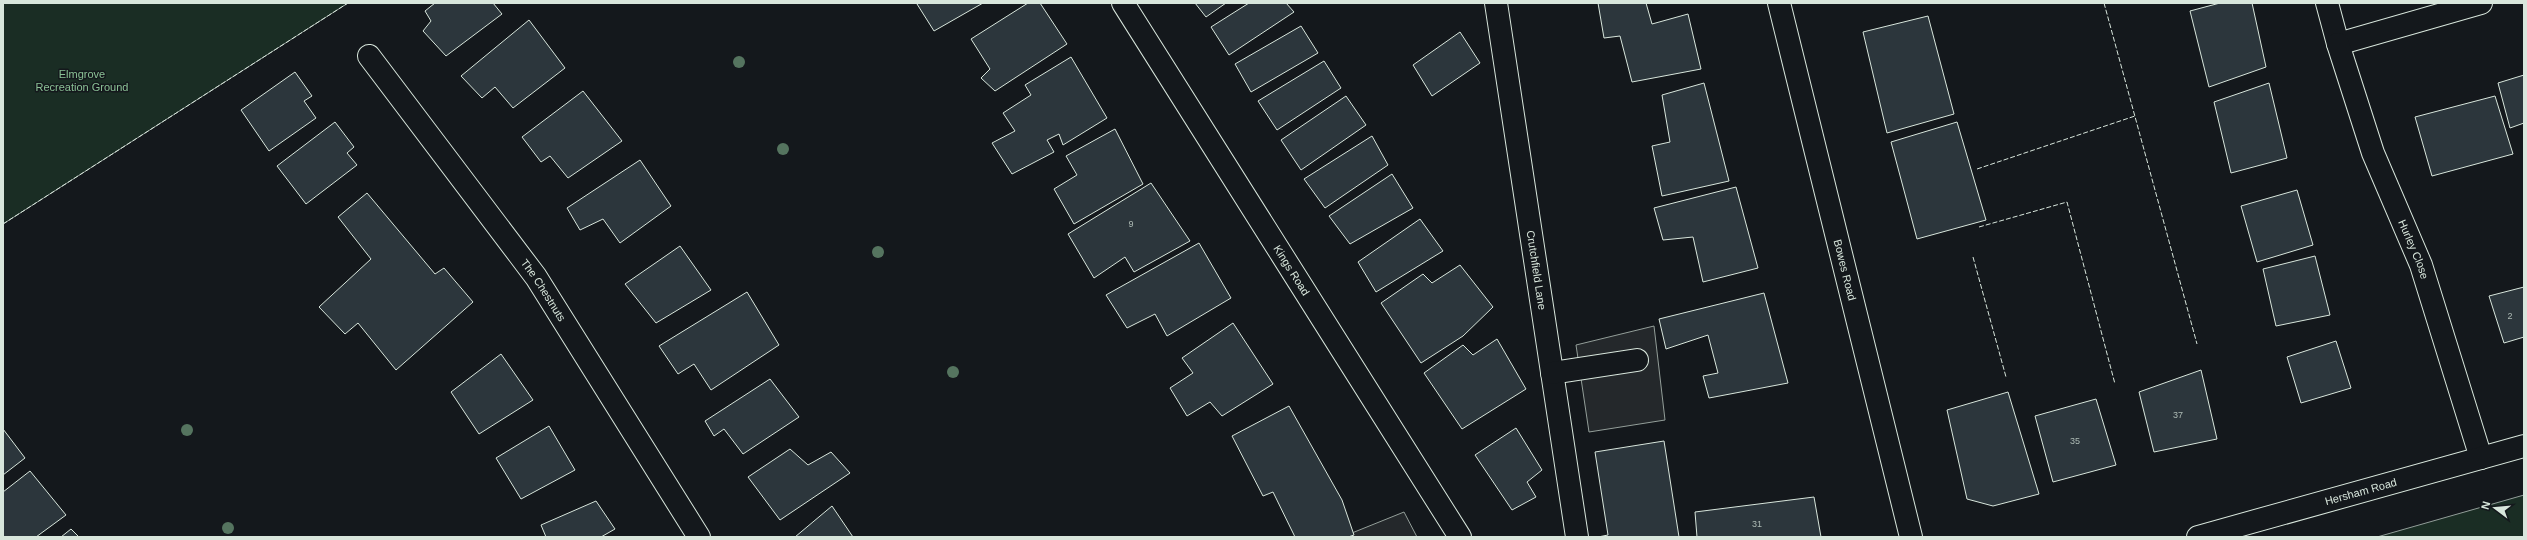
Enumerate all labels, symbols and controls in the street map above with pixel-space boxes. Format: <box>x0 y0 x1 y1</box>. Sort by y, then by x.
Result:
park label: Elmgrove Recreation Ground <box>36 68 128 93</box>
street label: Hurley Close <box>2396 218 2431 280</box>
house number: 9 <box>1128 219 1134 229</box>
street label: Crutchfield Lane <box>1525 229 1548 311</box>
street label: Bowes Road <box>1832 238 1858 302</box>
street label: Kings Road <box>1271 243 1312 298</box>
street label: The Chestnuts <box>519 257 568 324</box>
house number: 2 <box>2507 311 2513 321</box>
house number: 37 <box>2173 410 2183 420</box>
house number: 35 <box>2070 436 2080 446</box>
street label: Hersham Road <box>2323 476 2398 507</box>
north arrow <box>2475 488 2515 528</box>
text: N <box>2479 500 2492 511</box>
house number: 31 <box>1752 519 1762 529</box>

